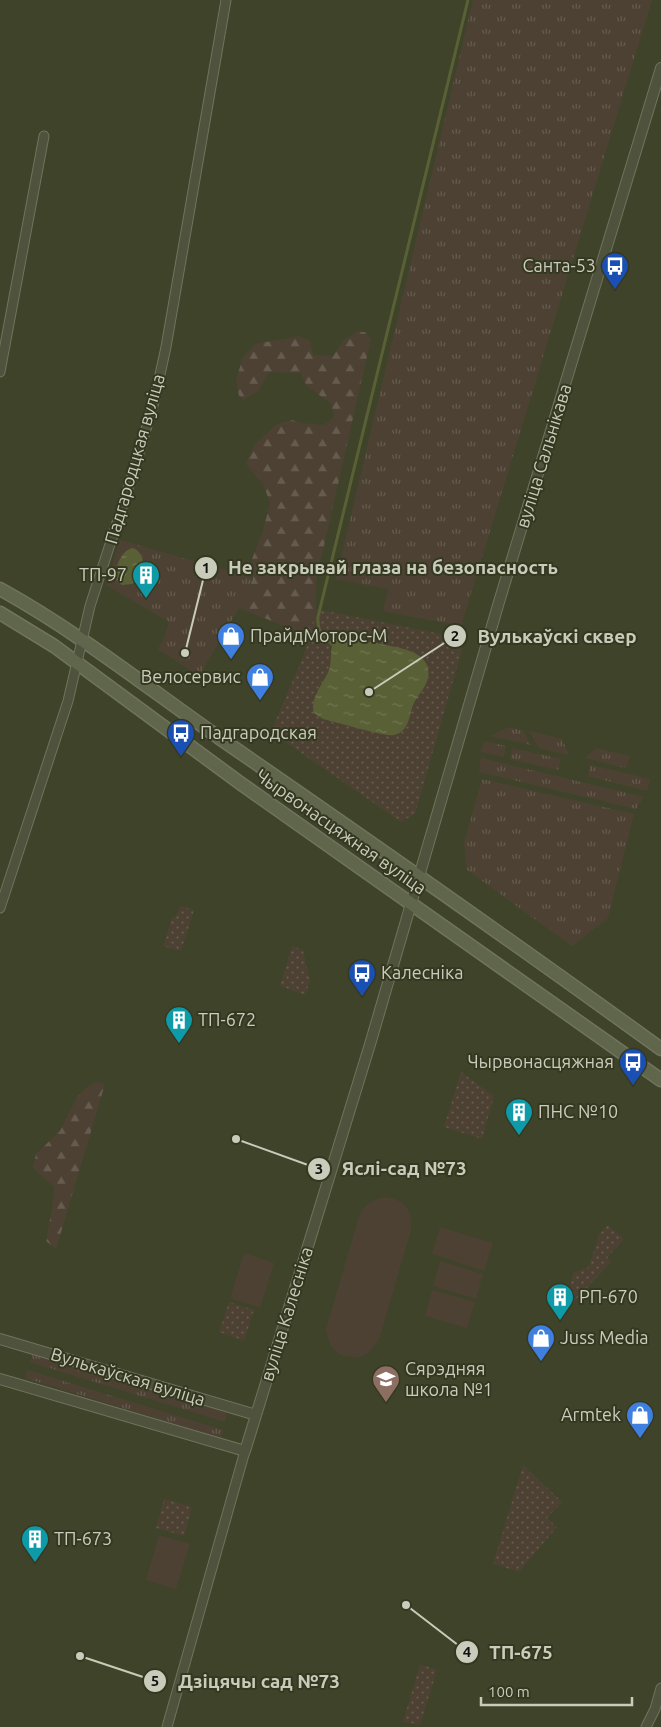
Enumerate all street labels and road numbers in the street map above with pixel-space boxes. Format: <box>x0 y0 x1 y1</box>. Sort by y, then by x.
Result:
street label: Падгародцкая вуліца <box>100 371 168 546</box>
street label: вуліца Сальнікава <box>512 381 575 530</box>
street label: Чырвонасцяжная вуліца <box>252 765 431 898</box>
street label: вуліца Калесніка <box>256 1244 316 1383</box>
street label: Вулькаўская вуліца <box>49 1343 208 1409</box>

